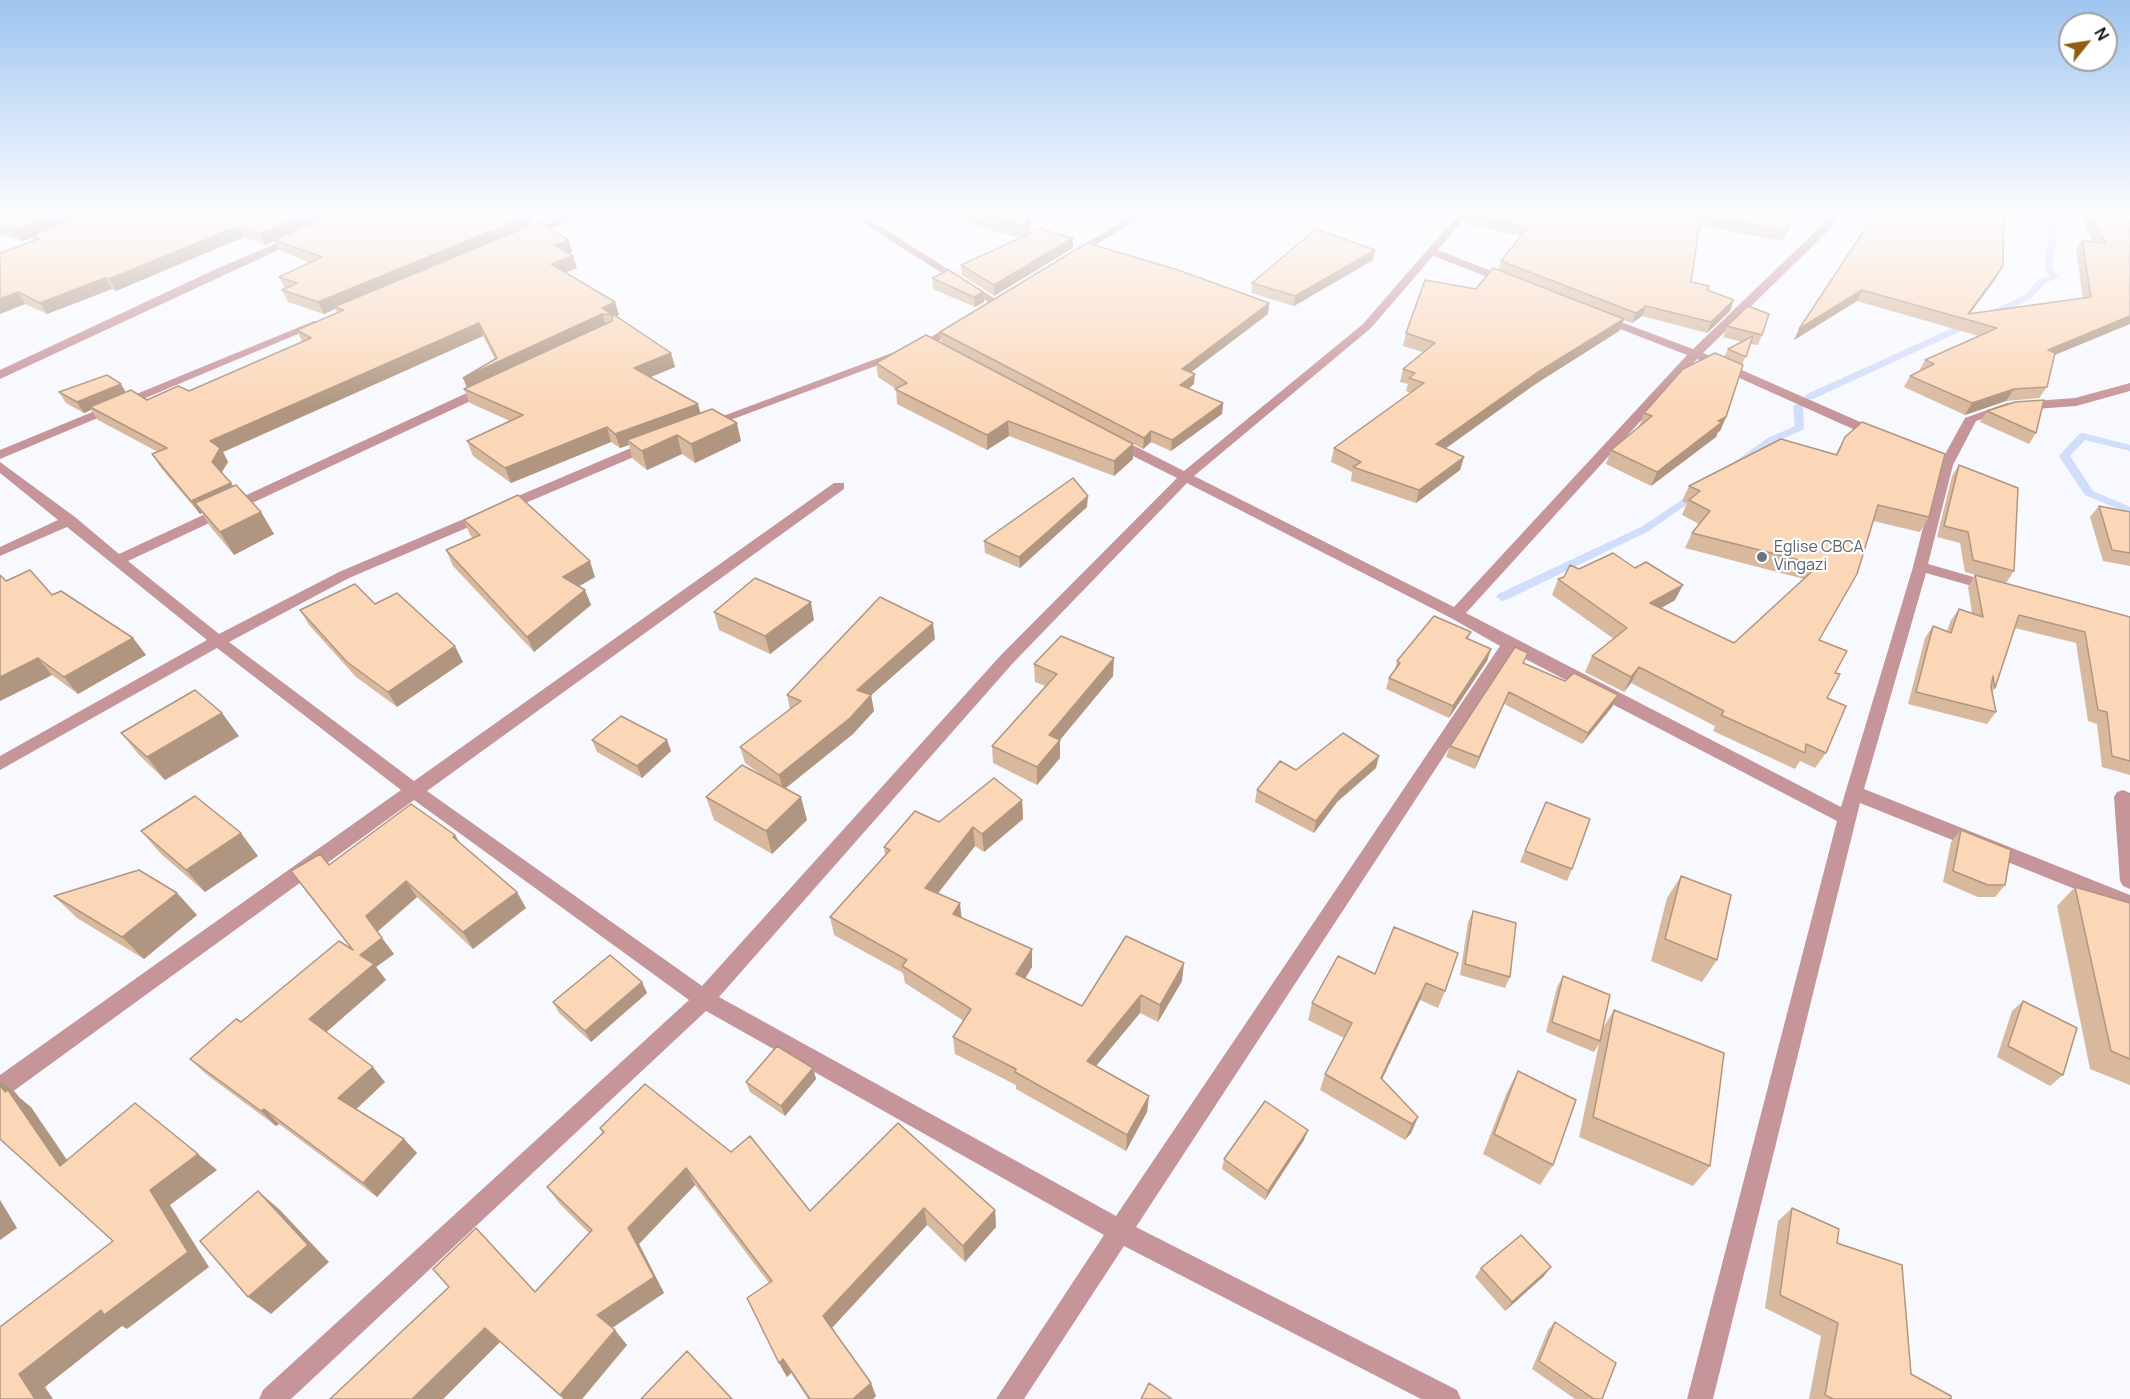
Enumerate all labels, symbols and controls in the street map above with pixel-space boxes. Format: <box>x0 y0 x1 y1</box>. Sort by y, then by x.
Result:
north arrow <box>2058 12 2118 72</box>
text: N <box>2089 24 2114 44</box>
place label: Eglise CBCA Vingazi <box>1774 538 1864 576</box>
marker: Eglise CBCA Vingazi <box>1755 550 1769 564</box>

